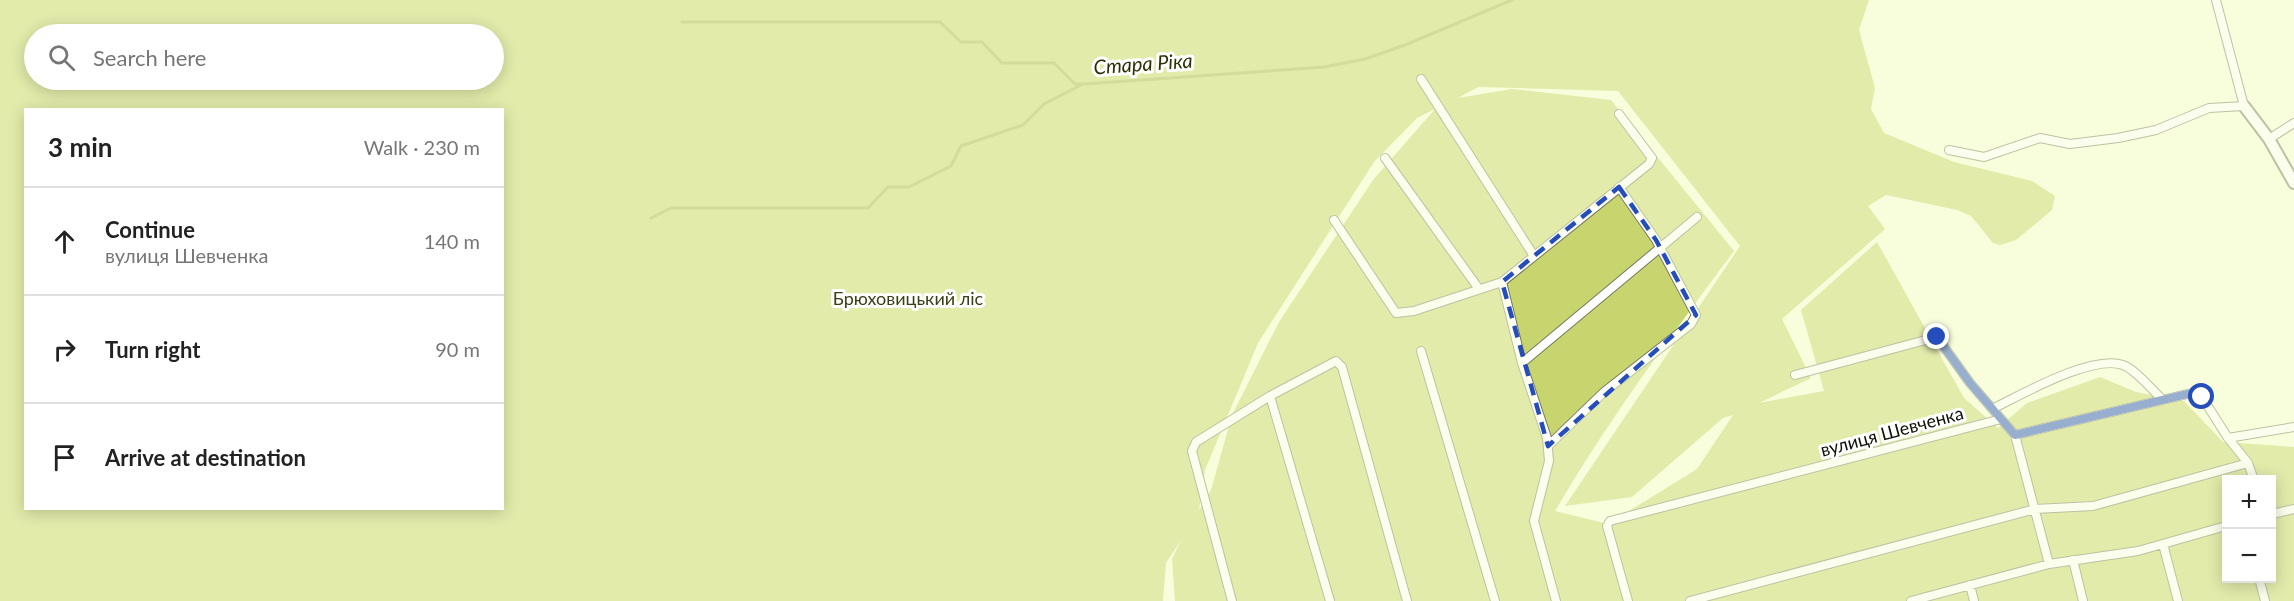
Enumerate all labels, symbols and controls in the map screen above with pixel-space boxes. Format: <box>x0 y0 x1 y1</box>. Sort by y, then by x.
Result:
search box <box>24 24 504 90</box>
icon: search <box>45 41 78 74</box>
text: Search here <box>93 44 206 71</box>
water label: Стара Ріка <box>1093 48 1193 78</box>
text: 3 min <box>48 131 112 163</box>
text: Walk · 230 m <box>364 135 480 159</box>
text: Continue <box>105 216 195 243</box>
icon: ahead <box>48 225 81 258</box>
text: 140 m <box>424 229 480 253</box>
text: вулиця Шевченка <box>105 243 268 267</box>
park label: Брюховицький ліс <box>833 287 984 309</box>
route end <box>1923 323 1949 349</box>
icon: right <box>48 333 81 366</box>
text: Turn right <box>105 336 200 363</box>
text: 90 m <box>435 337 480 361</box>
route start <box>2188 383 2214 409</box>
street label: вулиця Шевченка <box>1818 401 1966 461</box>
icon: arrive <box>48 441 81 474</box>
text: Arrive at destination <box>105 444 306 471</box>
map controls <box>2222 475 2276 583</box>
button: + <box>2222 475 2276 529</box>
button: − <box>2222 529 2276 583</box>

